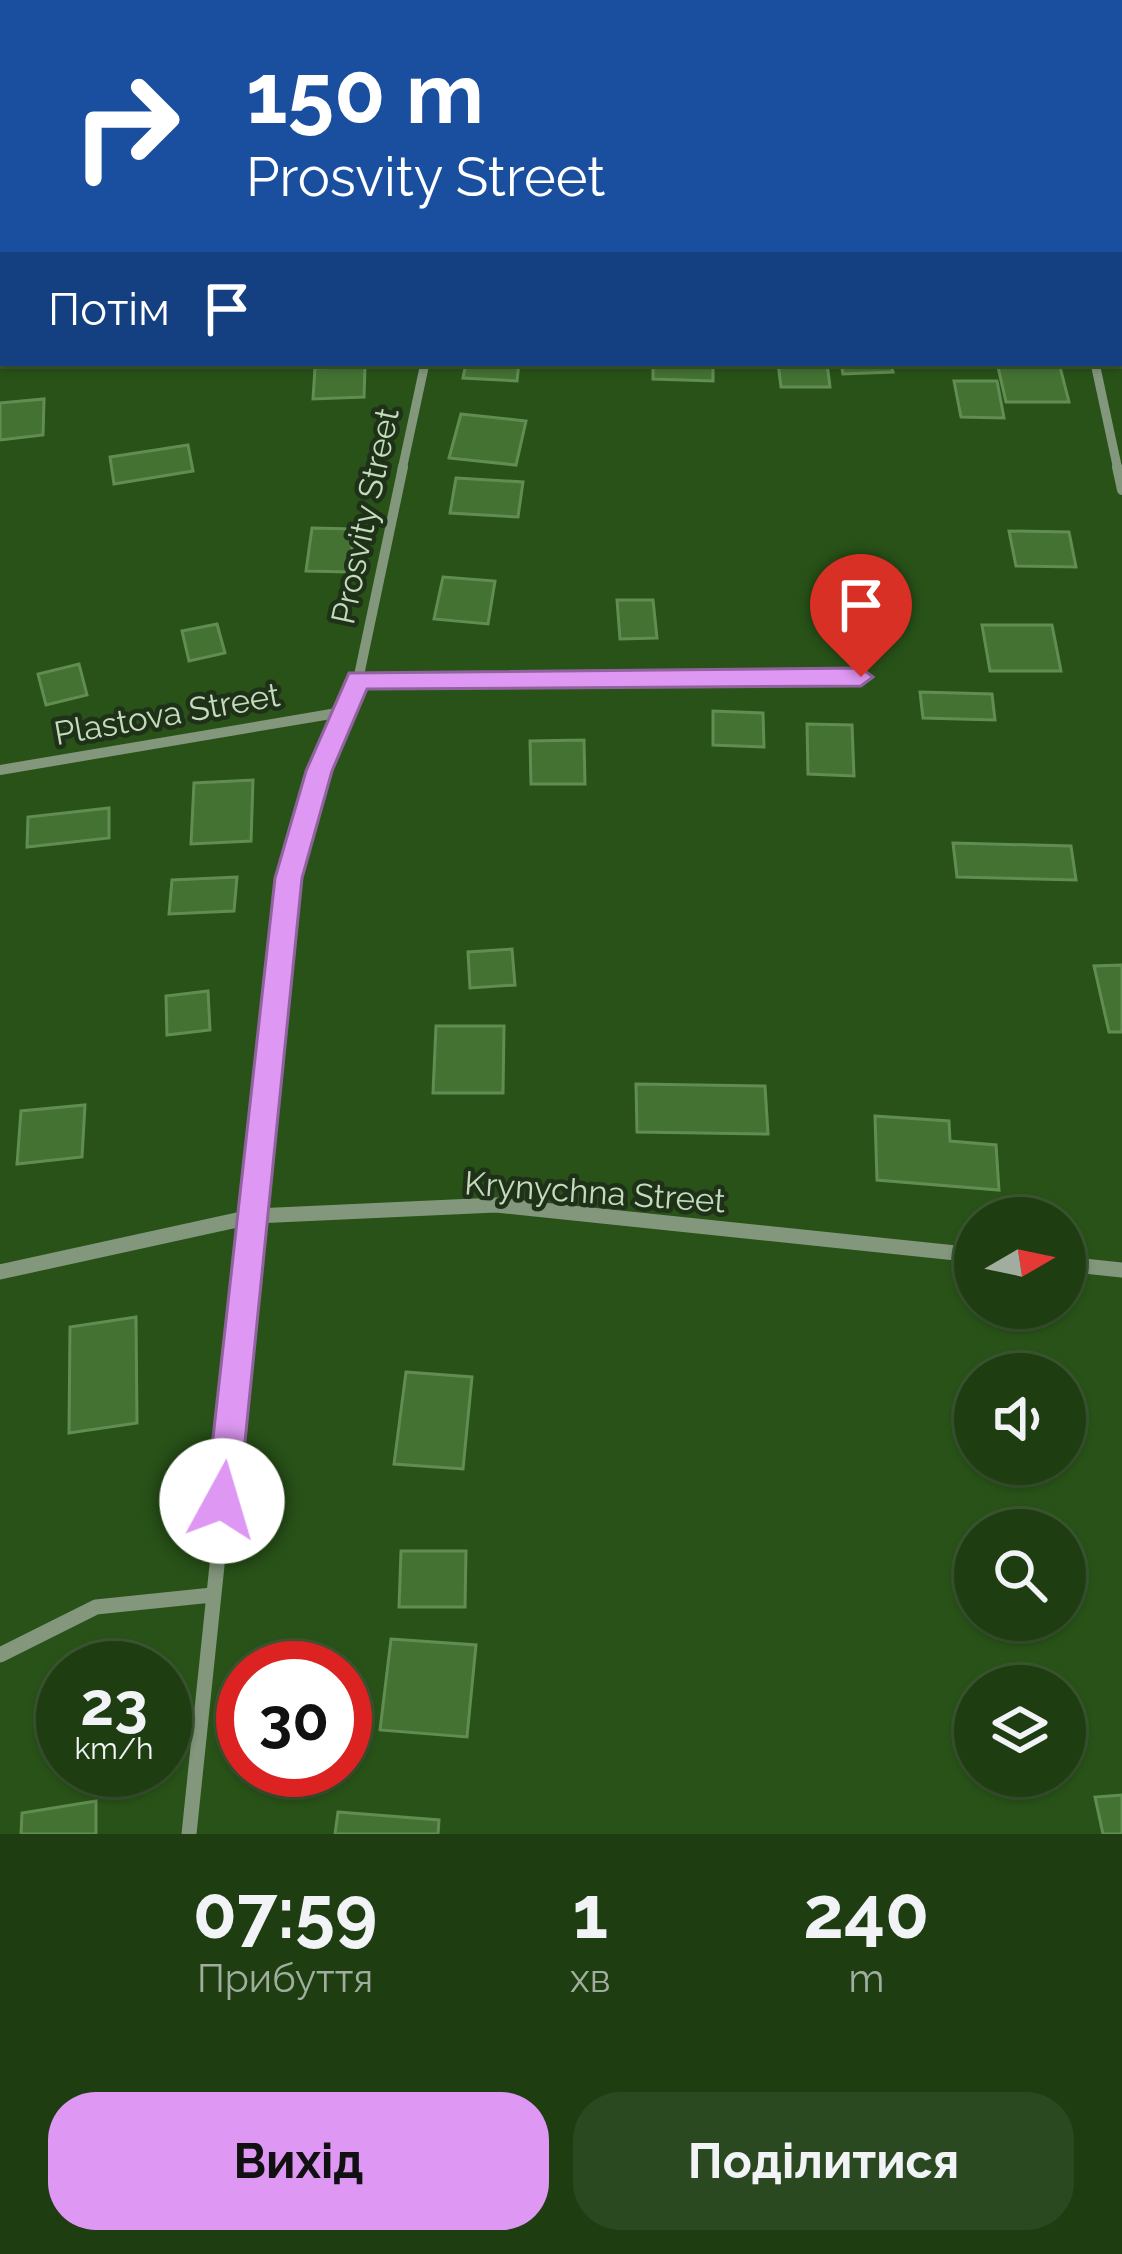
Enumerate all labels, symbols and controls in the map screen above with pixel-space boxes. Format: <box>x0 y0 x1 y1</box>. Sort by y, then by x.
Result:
text: 150 m <box>246 44 484 143</box>
icon: right <box>48 48 204 204</box>
text: Prosvity Street <box>246 145 605 209</box>
icon: arrive <box>194 276 260 342</box>
text: Потім <box>48 283 170 336</box>
street label: Prosvity Street <box>323 405 407 627</box>
pin <box>810 554 912 677</box>
icon: arrive <box>828 572 894 638</box>
street label: Plastova Street <box>51 675 283 753</box>
street label: Krynychna Street <box>463 1163 727 1221</box>
north arrow <box>954 1197 1086 1329</box>
map controls <box>954 1197 1086 1797</box>
button: sound <box>954 1353 1086 1485</box>
position arrow <box>159 1438 285 1564</box>
button: search <box>954 1509 1086 1641</box>
speed limit sign: 30 <box>216 1641 372 1797</box>
button: layers <box>954 1665 1086 1797</box>
text: 23 <box>80 1669 148 1739</box>
text: km/h <box>74 1731 154 1766</box>
text: 07:59 <box>193 1870 377 1955</box>
text: 1 <box>573 1870 608 1955</box>
text: 240 <box>803 1870 929 1955</box>
text: Прибуття <box>197 1955 373 2001</box>
text: хв <box>570 1955 611 2001</box>
text: m <box>848 1955 884 2001</box>
button: Вихід <box>48 2092 549 2230</box>
button: Поділитися <box>573 2092 1074 2230</box>

